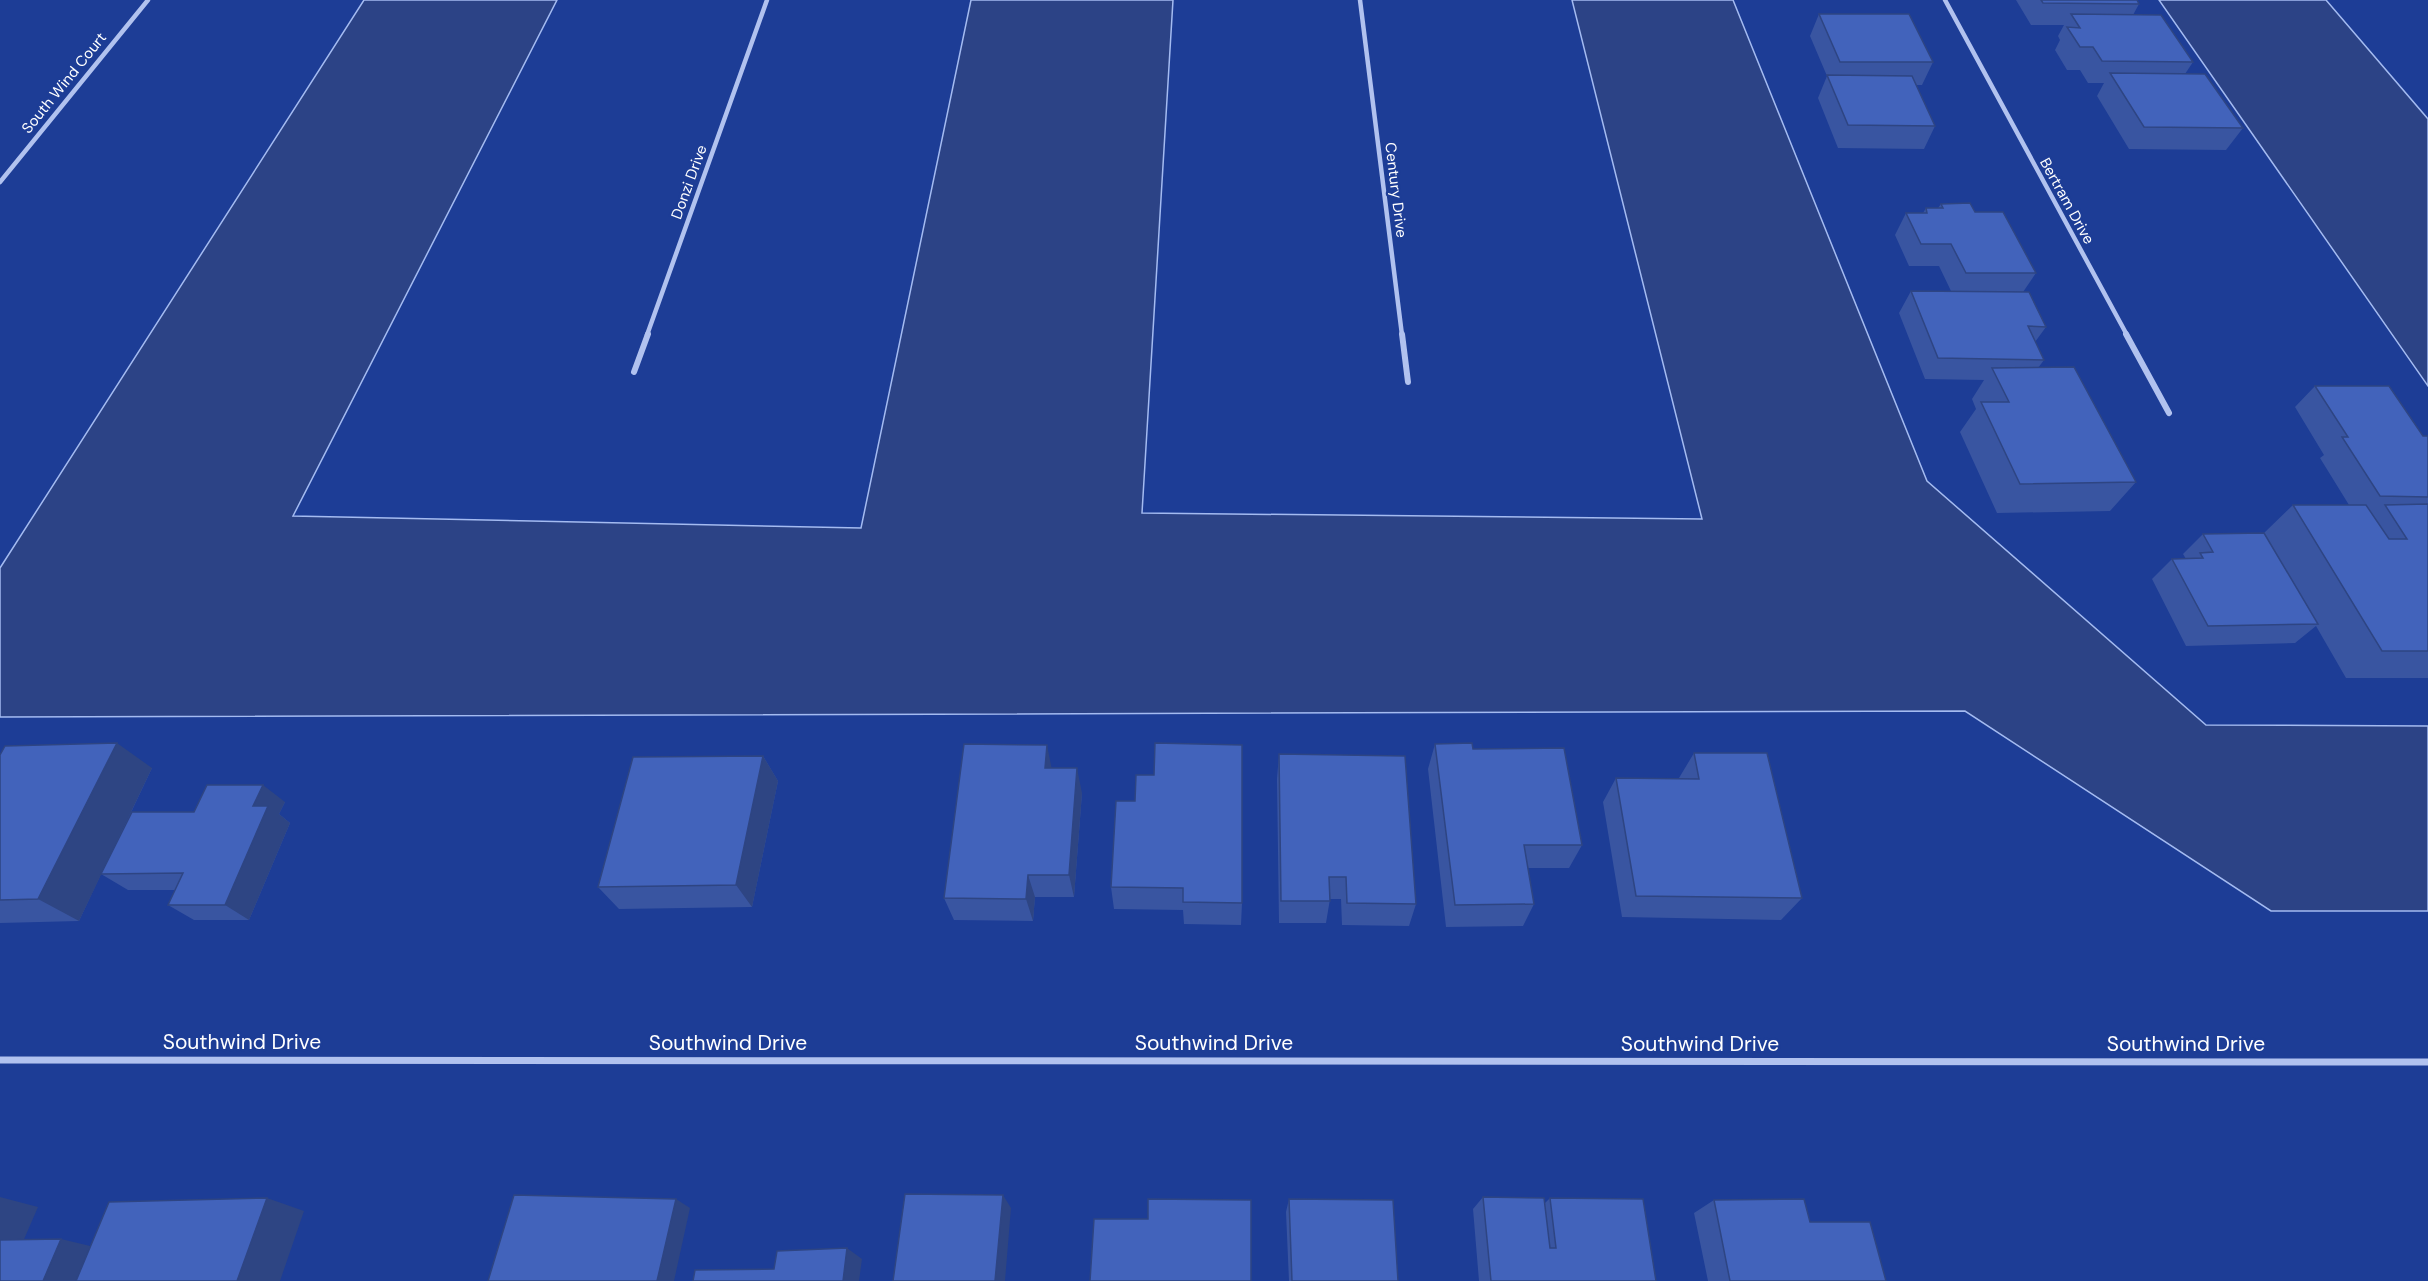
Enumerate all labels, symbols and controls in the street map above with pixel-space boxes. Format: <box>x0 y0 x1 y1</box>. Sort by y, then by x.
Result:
street label: South Wind Court <box>17 28 111 138</box>
street label: Century Drive <box>1380 141 1412 239</box>
street label: Donzi Drive <box>666 142 712 222</box>
street label: Bertram Drive <box>2035 154 2099 248</box>
street label: Southwind Drive <box>163 1028 321 1056</box>
street label: Southwind Drive <box>649 1029 807 1057</box>
street label: Southwind Drive <box>1135 1029 1293 1057</box>
street label: Southwind Drive <box>1621 1030 1779 1058</box>
street label: Southwind Drive <box>2107 1030 2265 1058</box>

